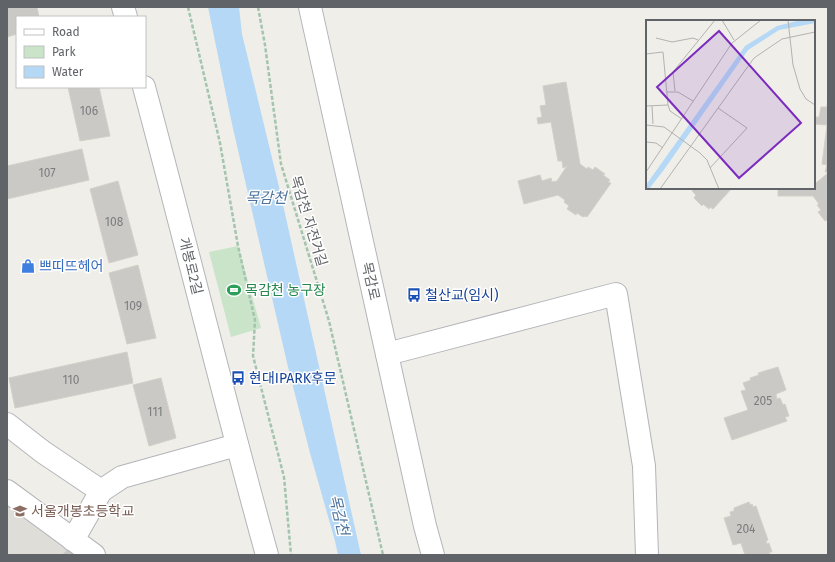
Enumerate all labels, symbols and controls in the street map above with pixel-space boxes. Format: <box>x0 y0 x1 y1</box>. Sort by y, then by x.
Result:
legend <box>16 16 146 88</box>
inset map <box>646 20 815 189</box>
text: Road <box>52 25 80 39</box>
text: Park <box>52 45 76 59</box>
text: Water <box>52 65 84 79</box>
house number: 106 <box>80 104 98 118</box>
house number: 107 <box>39 166 55 180</box>
street label: 목감천 자전거길 <box>287 174 330 269</box>
water label: 목감천 <box>245 189 289 207</box>
house number: 108 <box>105 215 124 229</box>
street label: 개봉로2길 <box>175 236 206 297</box>
shop icon: 쁘띠뜨헤어 <box>20 258 36 274</box>
place label: 쁘띠뜨헤어 <box>39 258 103 275</box>
street label: 목감로 <box>358 260 383 302</box>
sports icon: 목감천 농구장 <box>226 282 242 298</box>
place label: 목감천 농구장 <box>245 282 326 299</box>
bus stop icon: 철산교(임시) <box>406 287 422 303</box>
place label: 철산교(임시) <box>425 287 498 304</box>
house number: 109 <box>124 299 142 313</box>
bus stop icon: 현대IPARK후문 <box>230 370 246 386</box>
place label: 현대IPARK후문 <box>249 370 337 387</box>
house number: 110 <box>63 373 80 387</box>
house number: 205 <box>754 394 772 408</box>
house number: 111 <box>147 405 163 419</box>
water label: 목감천 <box>326 493 353 539</box>
school or university icon: 서울개봉초등학교 <box>12 503 28 519</box>
place label: 서울개봉초등학교 <box>31 503 134 520</box>
house number: 204 <box>736 522 756 536</box>

